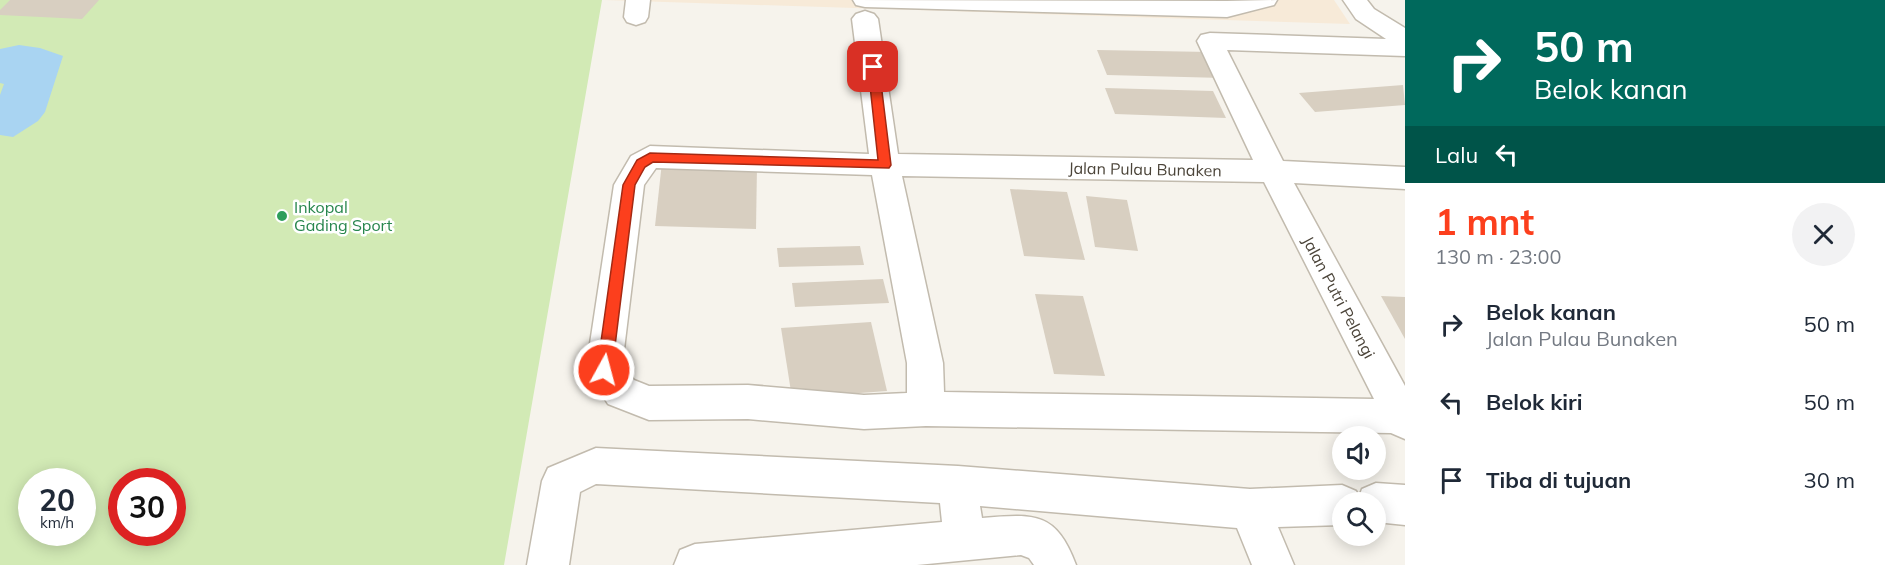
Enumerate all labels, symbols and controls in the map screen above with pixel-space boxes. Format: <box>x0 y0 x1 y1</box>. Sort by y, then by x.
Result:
text: 50 m <box>1534 20 1634 73</box>
icon: right <box>1435 24 1513 102</box>
pin <box>847 41 898 92</box>
icon: arrive <box>856 50 889 83</box>
text: Belok kanan <box>1534 72 1688 106</box>
icon: left <box>1490 138 1523 171</box>
text: Lalu <box>1435 141 1478 169</box>
street label: Jalan Pulau Bunaken <box>1068 158 1222 180</box>
place label: Inkopal Gading Sport <box>294 197 393 235</box>
text: 1 mnt <box>1435 199 1534 244</box>
button: close <box>1792 203 1855 266</box>
marker: Inkopal Gading Sport <box>275 209 289 223</box>
street label: Jalan Putri Pelangi <box>1298 232 1380 362</box>
text: 130 m · 23:00 <box>1435 244 1561 269</box>
text: Belok kanan <box>1486 298 1616 326</box>
icon: right <box>1435 308 1468 341</box>
text: 50 m <box>1804 310 1855 338</box>
text: Jalan Pulau Bunaken <box>1486 326 1678 351</box>
position arrow <box>572 338 636 402</box>
icon: left <box>1435 386 1468 419</box>
text: Belok kiri <box>1486 388 1582 416</box>
text: 50 m <box>1804 388 1855 416</box>
map controls <box>1332 426 1386 546</box>
button: sound <box>1332 426 1386 480</box>
icon: arrive <box>1435 464 1468 497</box>
text: Tiba di tujuan <box>1486 466 1631 494</box>
text: 30 m <box>1804 466 1855 494</box>
speed limit sign: 30 <box>108 468 186 546</box>
text: 20 <box>39 481 75 519</box>
button: search <box>1332 492 1386 546</box>
text: km/h <box>40 513 74 532</box>

